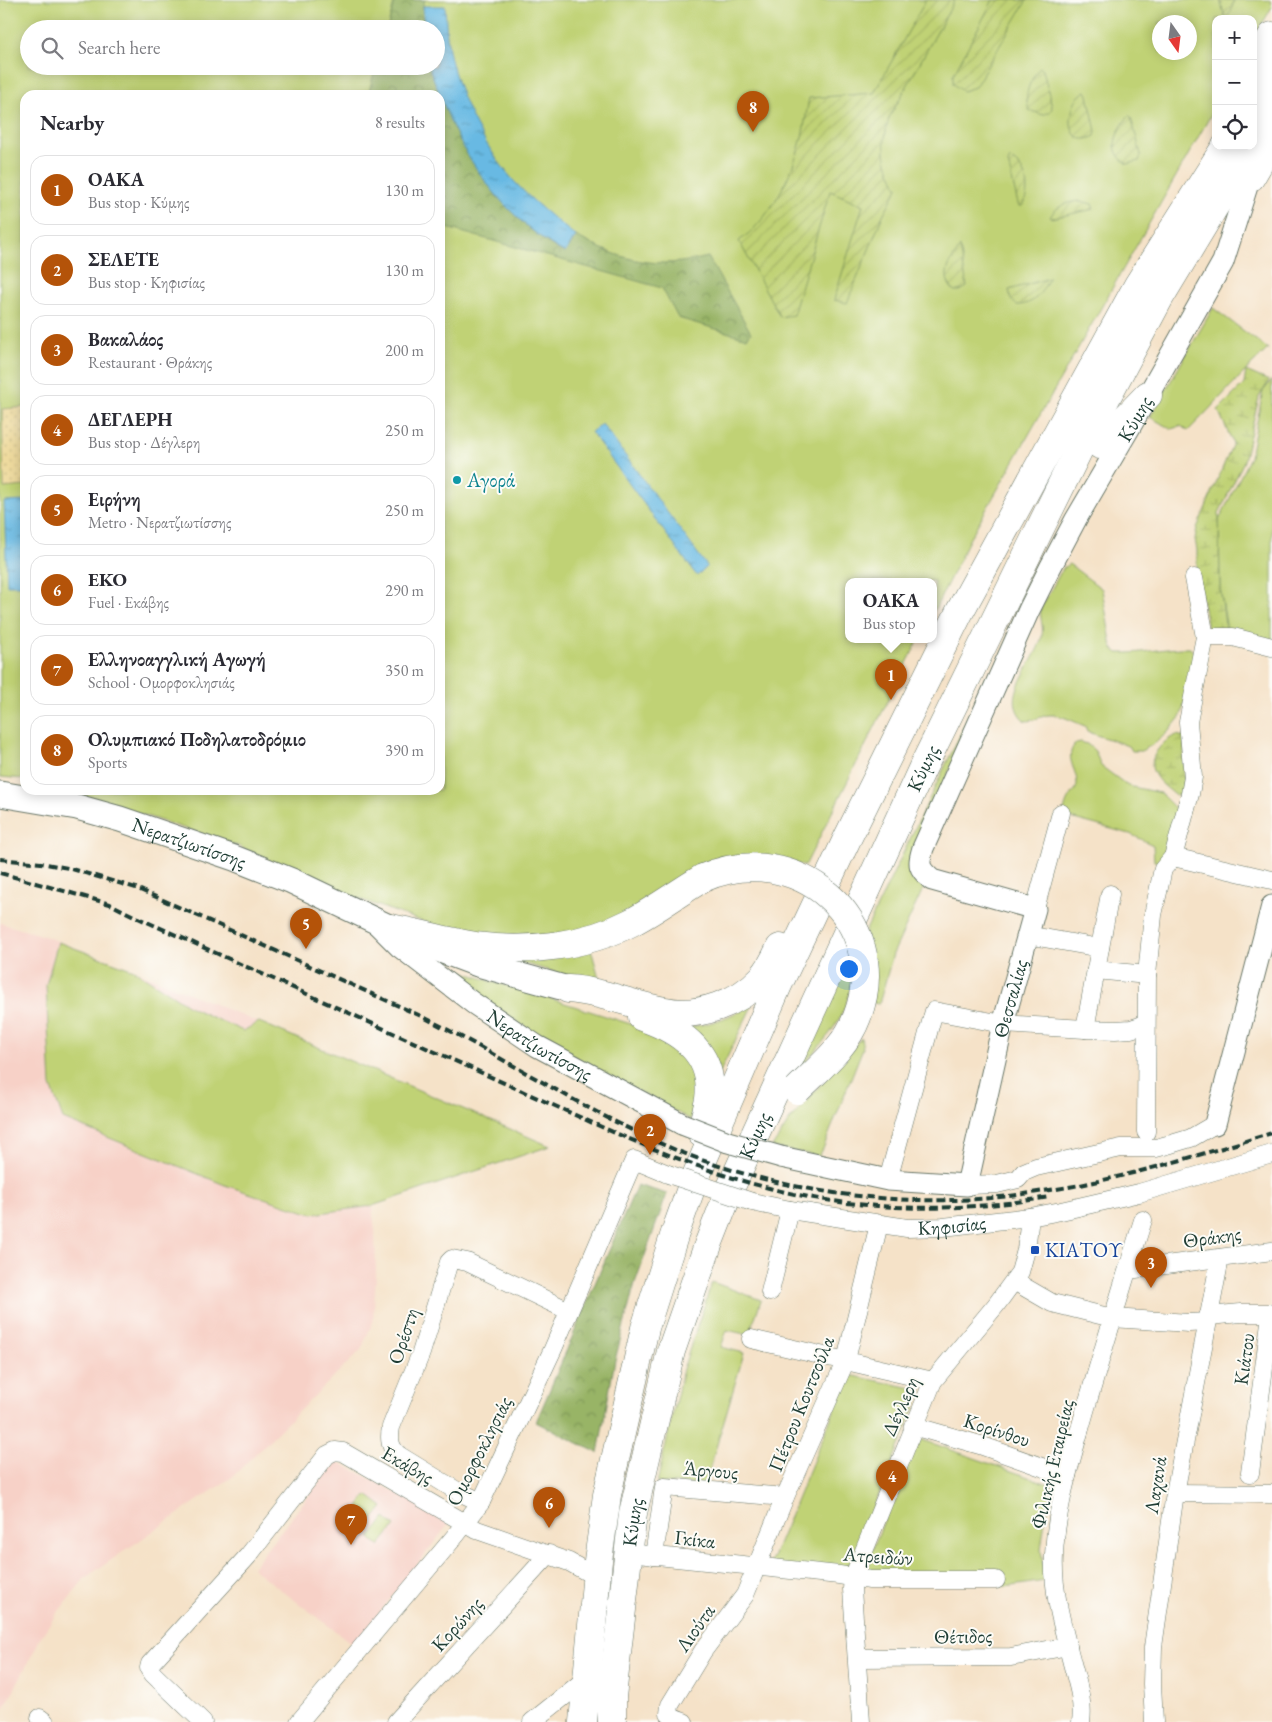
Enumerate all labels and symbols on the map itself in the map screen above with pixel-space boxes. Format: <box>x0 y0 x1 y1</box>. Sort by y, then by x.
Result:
north arrow <box>1152 15 1197 60</box>
pin: 8 <box>737 91 769 132</box>
street label: Κύμης <box>1111 391 1158 447</box>
place label: Αγορά <box>466 467 516 493</box>
marker: Αγορά <box>451 474 463 486</box>
pin: 1 <box>875 659 907 700</box>
street label: Κύμης <box>901 740 945 796</box>
street label: Νερατζιωτίσσης <box>129 811 250 875</box>
pin: 5 <box>290 908 322 949</box>
your location <box>836 956 862 982</box>
street label: Θεσσαλίας <box>987 956 1033 1040</box>
street label: Νερατζιωτίσσης <box>482 1003 597 1087</box>
street label: Κύμης <box>732 1108 777 1163</box>
pin: 2 <box>634 1114 666 1155</box>
street label: Κηφισίας <box>917 1209 987 1241</box>
street label: Θράκης <box>1181 1220 1243 1254</box>
place label: ΚΙΑΤΟΥ <box>1045 1237 1123 1263</box>
marker: ΚΙΑΤΟΥ <box>1029 1244 1041 1256</box>
pin: 3 <box>1135 1247 1167 1288</box>
street label: Ορέστη <box>382 1305 424 1367</box>
street label: Κιάτου <box>1227 1331 1261 1387</box>
street label: Πέτρου Κουτσούλα <box>762 1332 840 1476</box>
street label: Δέγλερη <box>875 1372 925 1440</box>
street label: Ομορφοκλησιάς <box>440 1392 518 1510</box>
street label: Φιλικής Εταιρείας <box>1024 1396 1080 1531</box>
street label: Κορίνθου <box>961 1407 1033 1453</box>
street label: Εκάβης <box>377 1440 439 1490</box>
street label: Λαχανά <box>1137 1453 1173 1517</box>
street label: Άργους <box>682 1455 739 1485</box>
pin: 4 <box>876 1460 908 1501</box>
pin: 6 <box>533 1487 565 1528</box>
street label: Κύμης <box>616 1495 649 1548</box>
pin: 7 <box>335 1504 367 1545</box>
street label: Γκίκα <box>673 1524 718 1554</box>
street label: Ατρειδών <box>841 1541 914 1571</box>
street label: Κορώνης <box>425 1591 489 1657</box>
street label: Λιούτα <box>669 1598 721 1658</box>
street label: Θέτιδος <box>934 1622 992 1650</box>

